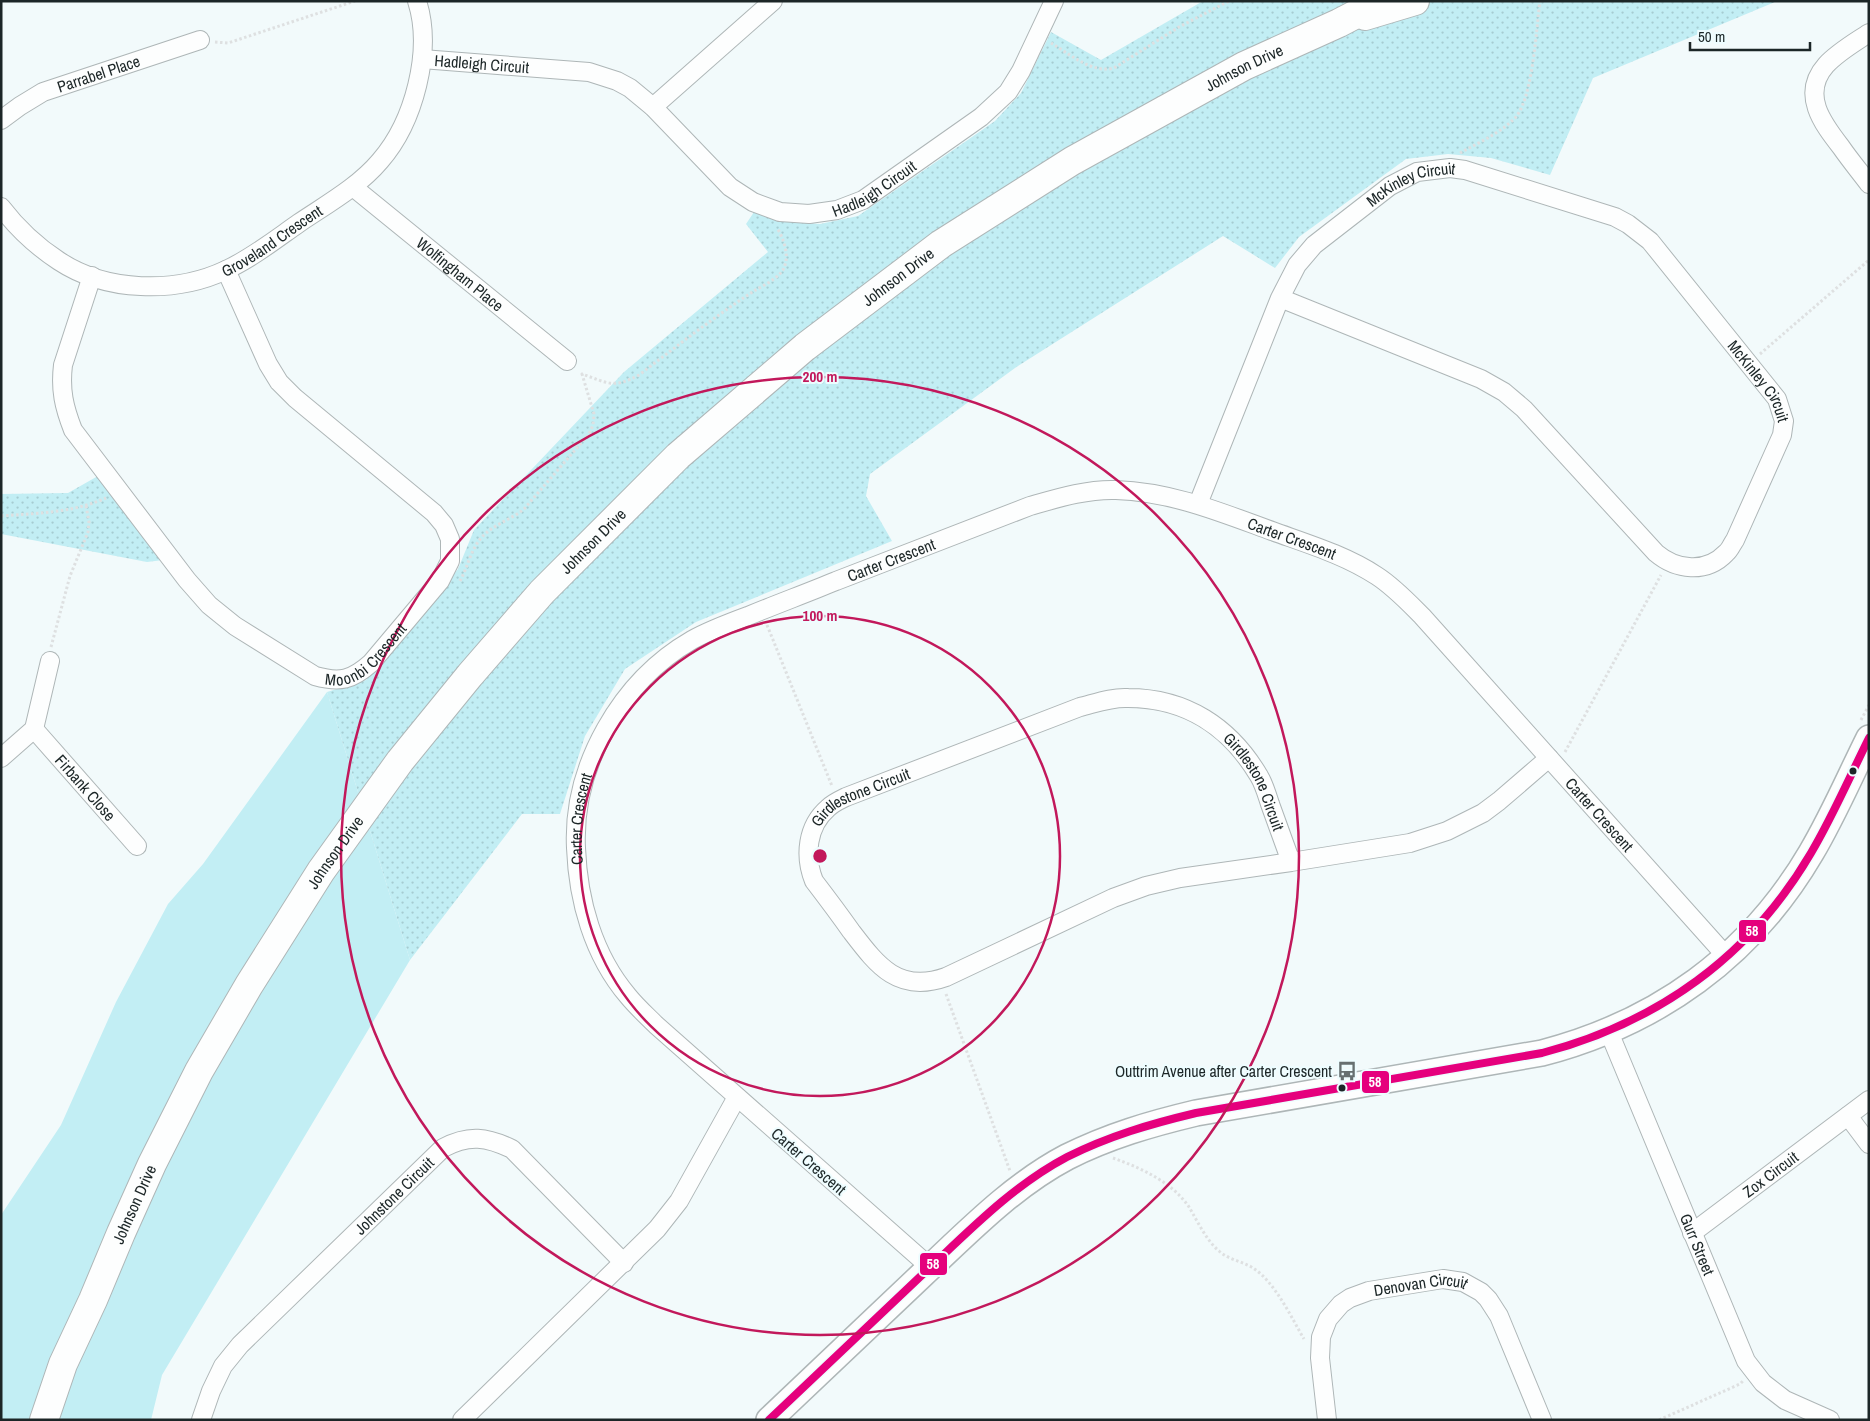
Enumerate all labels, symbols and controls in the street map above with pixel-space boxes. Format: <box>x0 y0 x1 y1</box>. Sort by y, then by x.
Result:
scale bar <box>1690 20 1810 52</box>
text: 50 m <box>1698 26 1725 47</box>
street label: Johnson Drive <box>1201 39 1286 96</box>
street label: Hadleigh Circuit <box>434 49 530 78</box>
street label: Parrabel Place <box>54 50 143 98</box>
street label: Hadleigh Circuit <box>829 155 921 222</box>
street label: McKinley Circuit <box>1362 157 1457 212</box>
street label: Groveland Crescent <box>218 199 327 282</box>
street label: Wolfingham Place <box>412 232 508 316</box>
street label: Johnson Drive <box>858 242 938 311</box>
street label: McKinley Circuit <box>1723 335 1795 425</box>
text: 200 m <box>803 366 837 387</box>
street label: Johnson Drive <box>555 503 631 579</box>
street label: Carter Crescent <box>1244 512 1340 565</box>
street label: Carter Crescent <box>844 533 939 587</box>
text: 100 m <box>803 605 837 626</box>
street label: Moonbi Crescent <box>324 618 411 691</box>
street label: Girdlestone Circuit <box>1219 727 1290 834</box>
street label: Firbank Close <box>50 750 121 825</box>
street label: Girdlestone Circuit <box>805 762 913 831</box>
unlabelled marker <box>1848 766 1858 776</box>
street label: Carter Crescent <box>565 770 597 866</box>
street label: Carter Crescent <box>1560 773 1639 857</box>
street label: Johnson Drive <box>302 811 368 893</box>
centre of rings <box>811 847 829 865</box>
line badge: 58 <box>1738 919 1767 943</box>
text: 58 <box>1746 922 1758 940</box>
place label: Outtrim Avenue after Carter Crescent <box>1115 1060 1332 1082</box>
bus stop icon: Outtrim Avenue after Carter Crescent <box>1336 1060 1358 1082</box>
line badge: 58 <box>1361 1070 1390 1094</box>
text: 58 <box>1369 1073 1381 1091</box>
unlabelled marker <box>1337 1083 1347 1093</box>
street label: Carter Crescent <box>767 1122 851 1200</box>
street label: Zox Circuit <box>1738 1146 1803 1202</box>
street label: Johnstone Circuit <box>349 1152 439 1239</box>
street label: Johnson Drive <box>107 1161 161 1247</box>
street label: Gurr Street <box>1675 1210 1720 1279</box>
line badge: 58 <box>919 1252 948 1276</box>
text: 58 <box>927 1255 939 1273</box>
street label: Denovan Circuit <box>1372 1268 1473 1301</box>

